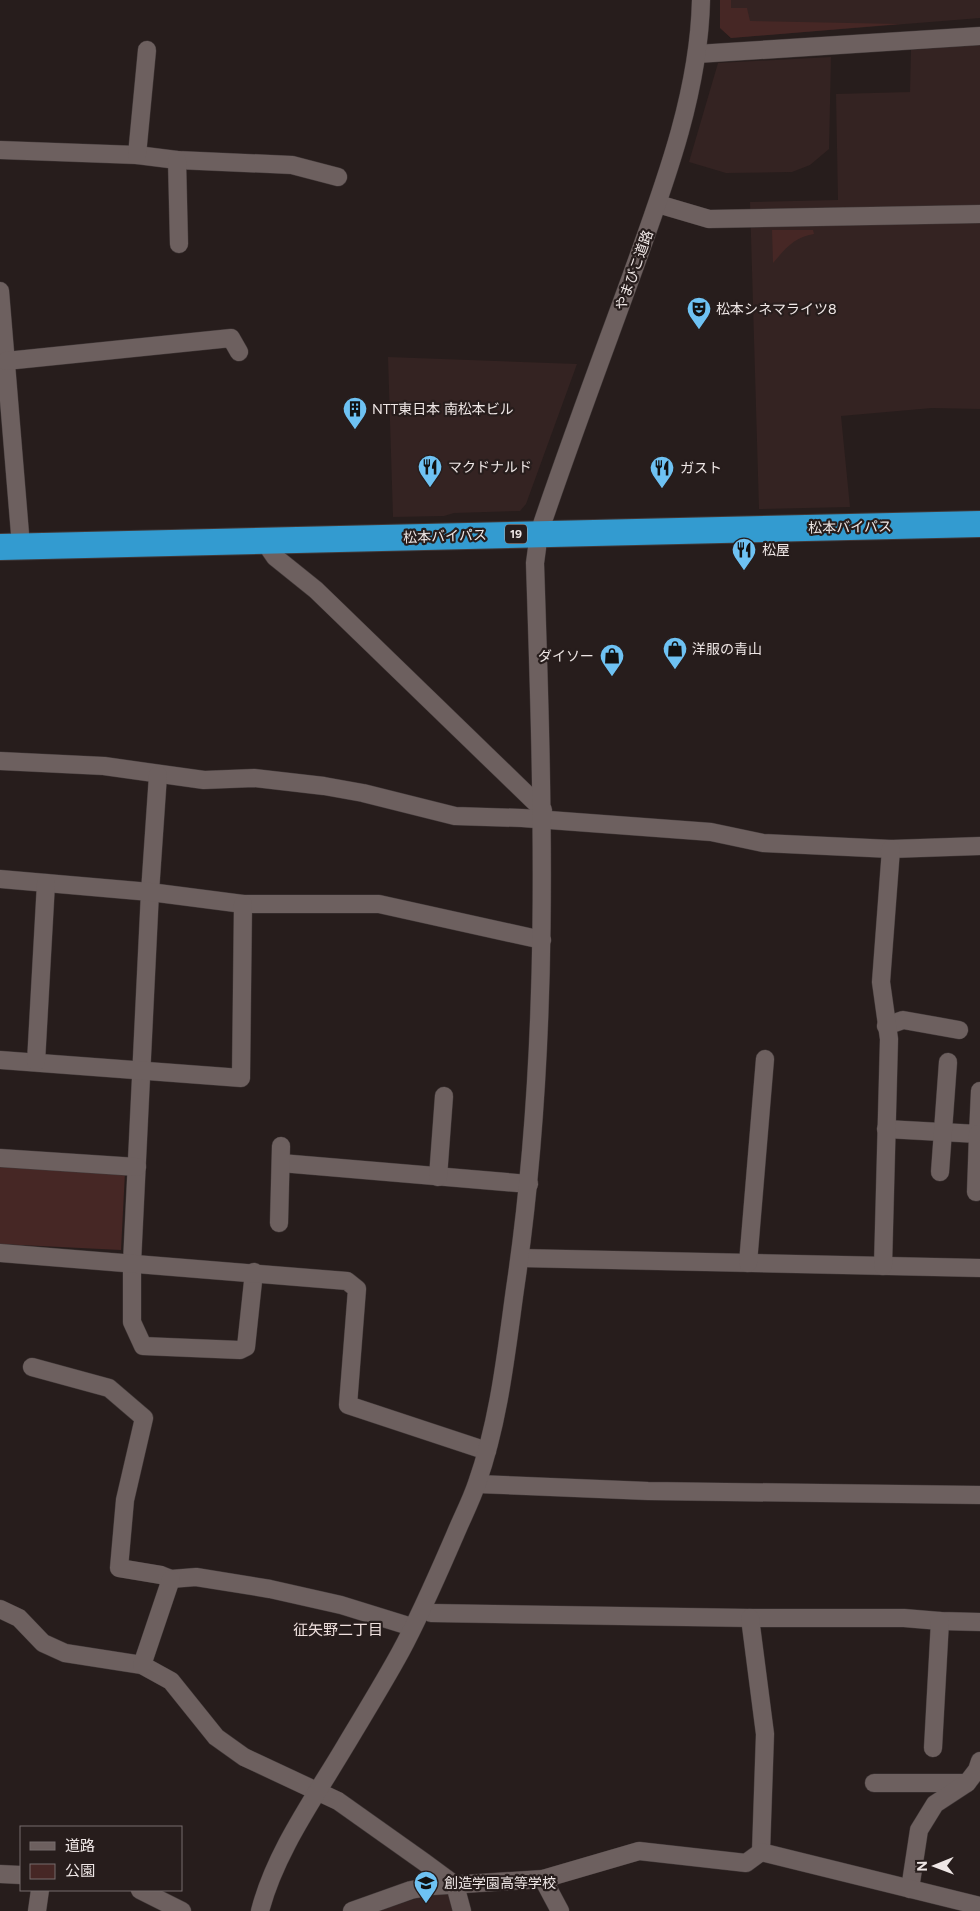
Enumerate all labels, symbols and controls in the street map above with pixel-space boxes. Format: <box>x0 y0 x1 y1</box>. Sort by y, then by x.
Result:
street label: やまびこ道路 <box>612 228 657 313</box>
theatre icon: 松本シネマライツ8 <box>686 296 712 330</box>
place label: 松本シネマライツ8 <box>716 301 837 318</box>
building icon: NTT東日本 南松本ビル <box>342 396 368 430</box>
place label: NTT東日本 南松本ビル <box>372 401 514 418</box>
restaurant icon: マクドナルド <box>417 454 443 488</box>
restaurant icon: ガスト <box>649 455 675 489</box>
place label: マクドナルド <box>448 459 532 476</box>
place label: ガスト <box>680 460 722 477</box>
street label: 松本バイパス <box>808 518 892 537</box>
road number: 19 <box>505 524 527 544</box>
street label: 松本バイパス <box>403 527 487 546</box>
restaurant icon: 松屋 <box>731 537 757 571</box>
place label: 松屋 <box>762 542 790 559</box>
shop icon: 洋服の青山 <box>662 636 688 670</box>
place label: 洋服の青山 <box>692 641 762 658</box>
shop icon: ダイソー <box>599 643 625 677</box>
place label: ダイソー <box>538 648 594 665</box>
district label: 征矢野二丁目 <box>293 1621 383 1639</box>
legend <box>20 1826 182 1891</box>
text: 道路 <box>65 1837 95 1855</box>
north arrow <box>910 1841 960 1891</box>
text: N <box>914 1861 931 1872</box>
text: 公園 <box>65 1862 95 1880</box>
school or university icon: 創造学園高等学校 <box>413 1870 439 1904</box>
place label: 創造学園高等学校 <box>444 1875 556 1892</box>

